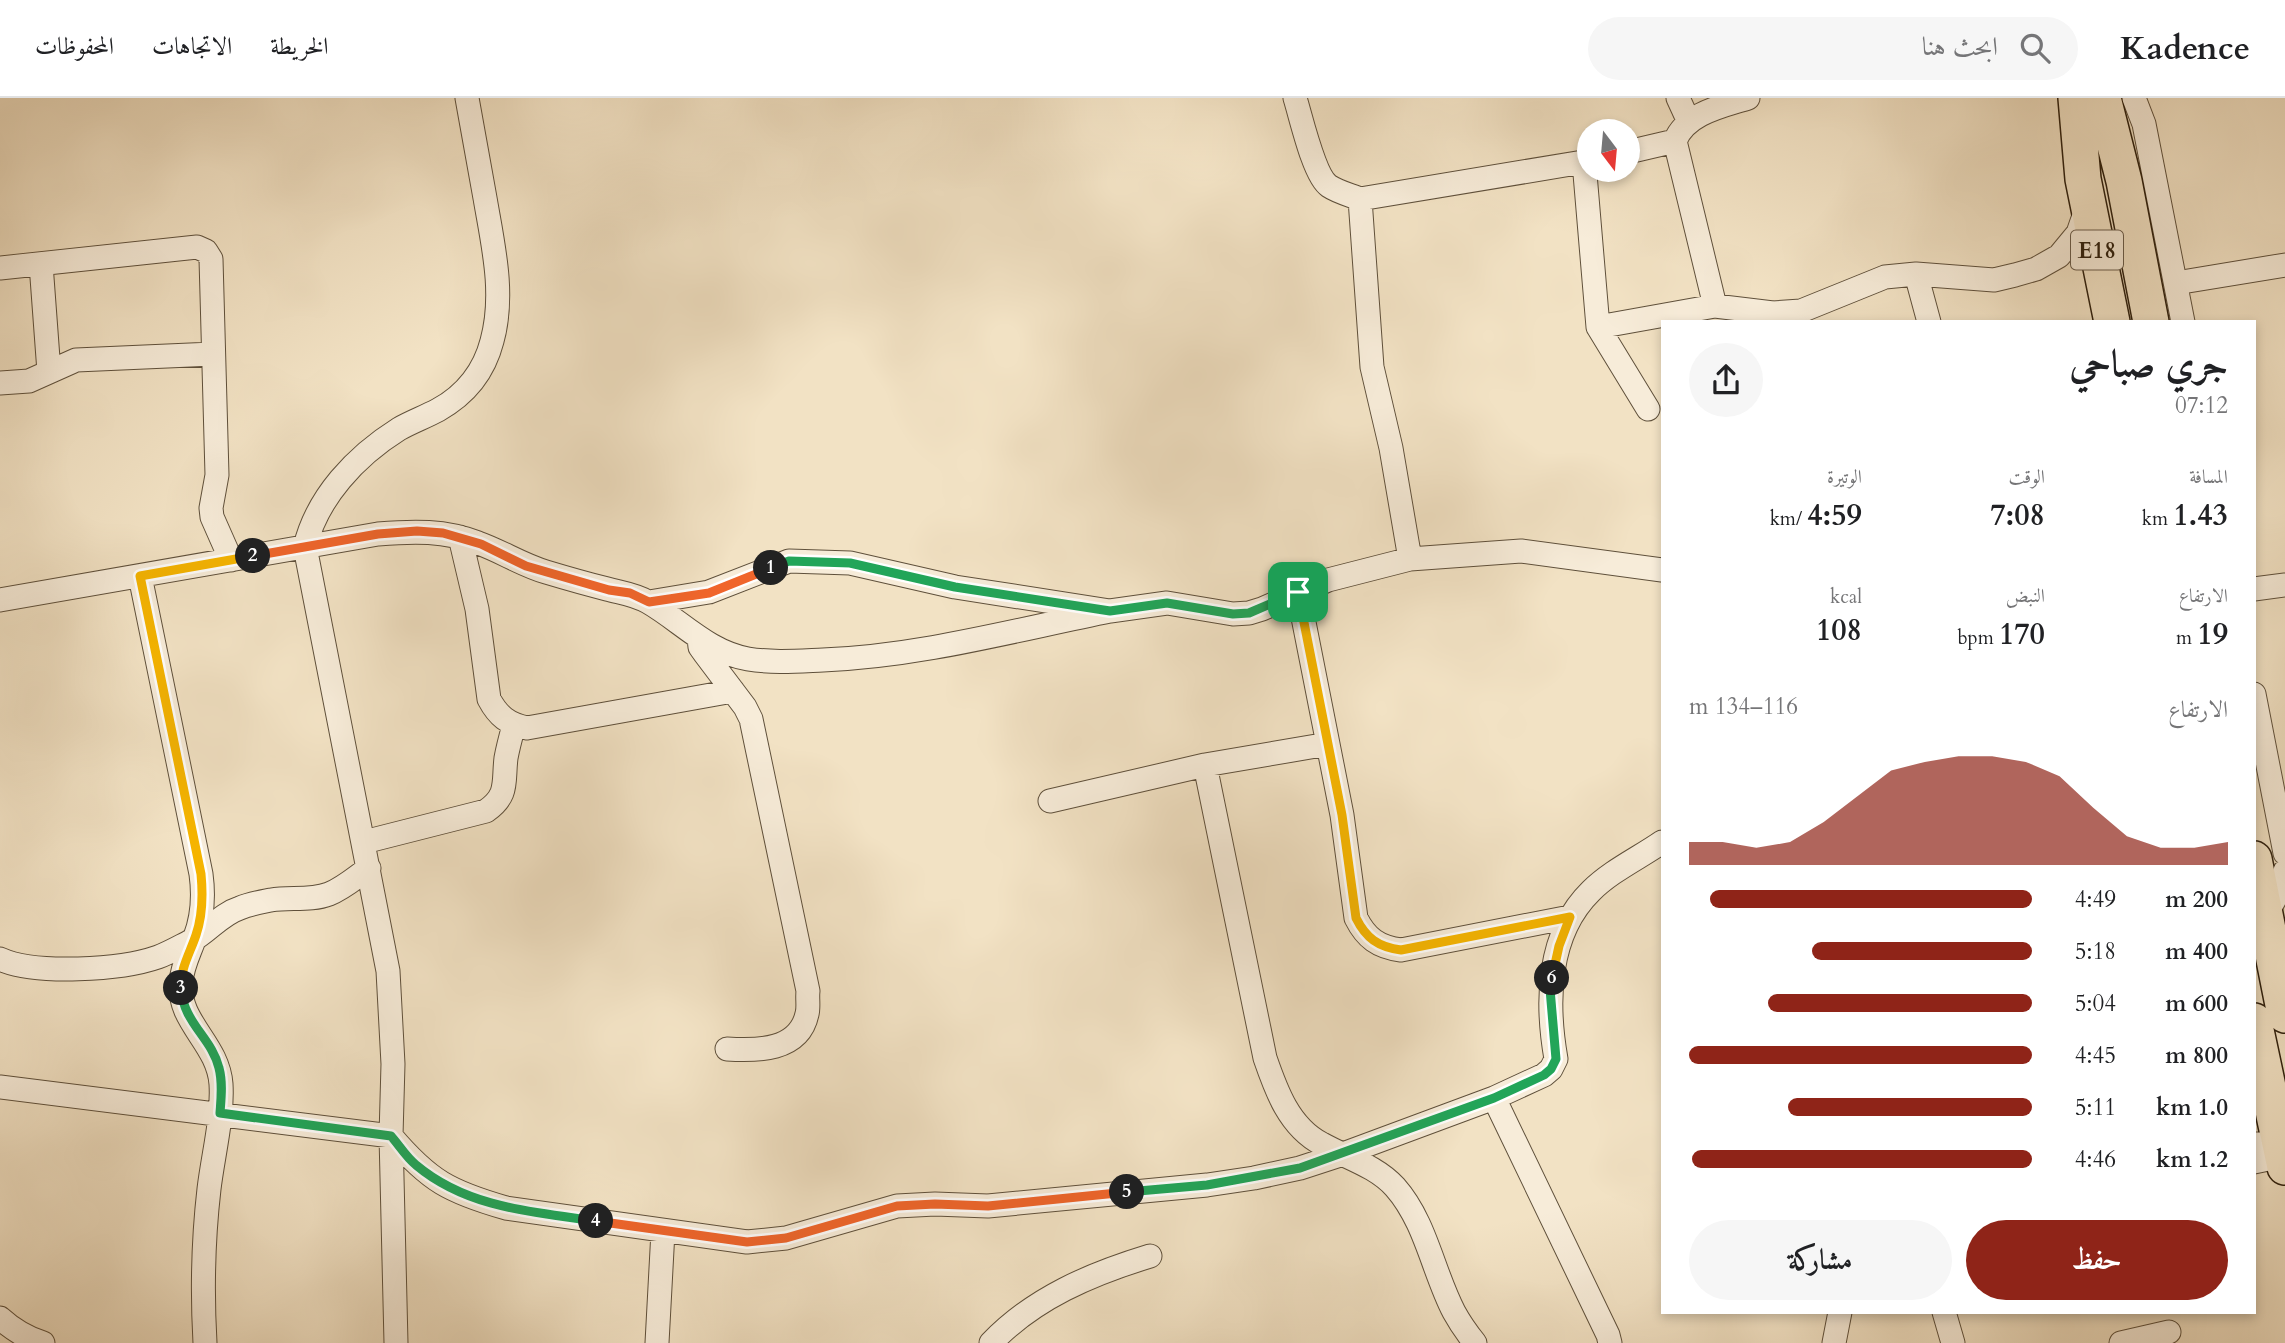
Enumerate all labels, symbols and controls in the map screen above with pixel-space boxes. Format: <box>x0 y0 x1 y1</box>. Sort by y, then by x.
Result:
search box <box>1588 17 2078 80</box>
text: Kadence <box>2120 26 2250 71</box>
text: ابحث هنا <box>1922 29 1998 64</box>
icon: search <box>2016 29 2054 67</box>
text: المحفوظات <box>35 30 114 63</box>
text: الاتجاهات <box>152 30 232 63</box>
text: الخريطة <box>270 30 329 63</box>
north arrow <box>1577 119 1640 182</box>
map controls <box>1577 119 1640 182</box>
road number: E18 <box>2071 230 2123 270</box>
text: جري صباحي <box>2069 338 2228 390</box>
button: share <box>1689 343 1763 417</box>
text: 07:12 <box>2175 390 2228 421</box>
text: الوتيرة <box>1827 464 1862 490</box>
text: الوقت <box>2009 464 2045 490</box>
text: المسافة <box>2189 464 2228 490</box>
text: 4:59 <box>1807 495 1862 536</box>
text: 7:08 <box>1990 495 2045 536</box>
text: 1.43 <box>2173 495 2228 536</box>
text: /km <box>1770 506 1807 532</box>
text: km <box>2142 506 2173 532</box>
pin: 2 <box>236 538 270 574</box>
text: 2 <box>248 542 257 568</box>
pin: 1 <box>754 550 788 586</box>
text: 1 <box>766 554 775 580</box>
pin <box>1268 562 1328 622</box>
icon: arrive <box>1279 573 1317 611</box>
text: النبض <box>2006 583 2045 609</box>
text: الارتفاع <box>2179 583 2228 609</box>
text: kcal <box>1830 584 1862 610</box>
text: 108 <box>1816 610 1862 651</box>
text: 170 <box>1999 614 2045 655</box>
text: 19 <box>2197 614 2228 655</box>
text: bpm <box>1957 625 1999 651</box>
text: m <box>2176 625 2197 651</box>
text: 116–134 m <box>1689 691 1798 722</box>
text: الارتفاع <box>2168 694 2228 725</box>
text: 4:49 <box>2075 884 2116 915</box>
text: 200 m <box>2165 884 2228 915</box>
text: 5:18 <box>2075 936 2116 967</box>
text: 400 m <box>2165 936 2228 967</box>
pin: 6 <box>1534 960 1570 996</box>
text: 6 <box>1547 964 1556 990</box>
pin: 3 <box>164 970 198 1006</box>
text: 3 <box>176 974 185 1000</box>
text: 5:04 <box>2075 988 2116 1019</box>
text: 600 m <box>2165 988 2228 1019</box>
text: 4:45 <box>2075 1040 2116 1071</box>
text: 800 m <box>2165 1040 2228 1071</box>
text: 5:11 <box>2075 1092 2116 1123</box>
text: 1.0 km <box>2156 1092 2228 1123</box>
text: 4:46 <box>2075 1144 2116 1175</box>
text: 1.2 km <box>2156 1144 2228 1175</box>
pin: 5 <box>1110 1174 1144 1210</box>
text: 5 <box>1122 1178 1131 1204</box>
pin: 4 <box>578 1204 614 1238</box>
text: 4 <box>591 1207 600 1233</box>
button: مشاركة <box>1689 1220 1952 1300</box>
button: حفظ <box>1966 1220 2228 1300</box>

